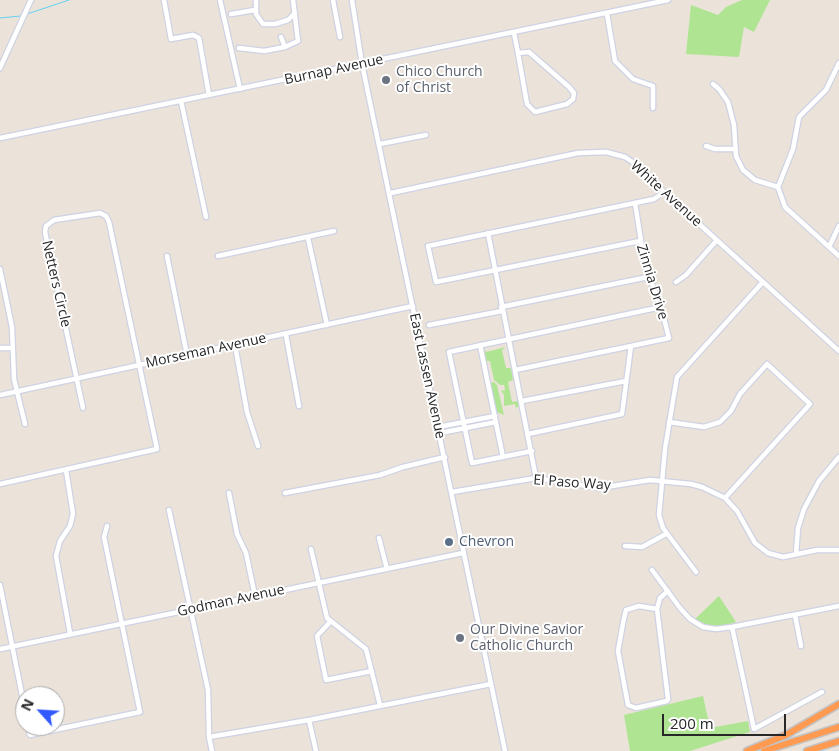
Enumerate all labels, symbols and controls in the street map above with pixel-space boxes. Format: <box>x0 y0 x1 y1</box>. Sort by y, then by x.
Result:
street label: Burnap Avenue <box>283 51 385 89</box>
place label: Chico Church of Christ <box>396 64 483 96</box>
marker: Chico Church of Christ <box>380 74 392 86</box>
street label: White Avenue <box>627 158 705 230</box>
street label: Netters Circle <box>38 239 74 329</box>
street label: Zinnia Drive <box>633 242 671 322</box>
street label: East Lassen Avenue <box>405 312 449 440</box>
street label: Morseman Avenue <box>144 330 268 372</box>
street label: El Paso Way <box>533 472 611 494</box>
place label: Chevron <box>459 534 514 550</box>
marker: Chevron <box>443 536 455 548</box>
street label: Godman Avenue <box>176 581 286 621</box>
place label: Our Divine Savior Catholic Church <box>470 622 583 654</box>
marker: Our Divine Savior Catholic Church <box>454 632 466 644</box>
north arrow <box>15 686 65 736</box>
text: N <box>16 695 38 714</box>
scale bar <box>664 704 788 736</box>
text: 200 m <box>670 713 714 733</box>

